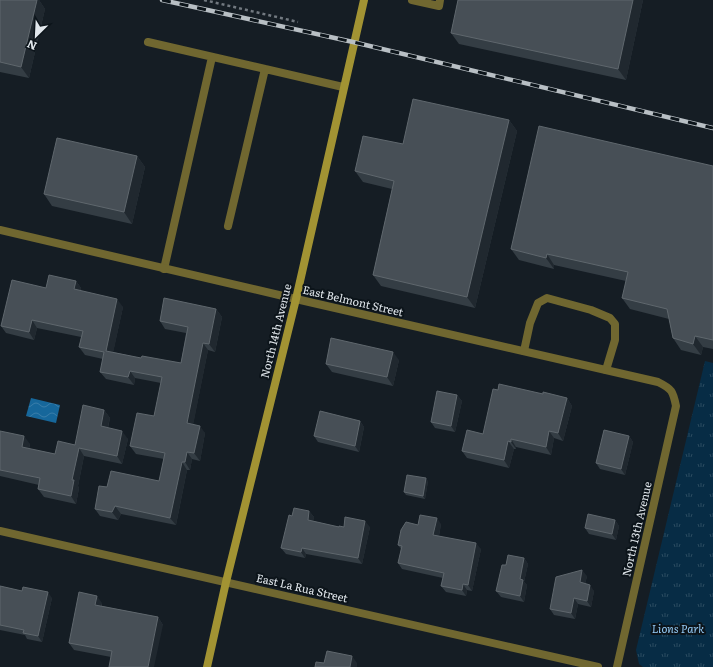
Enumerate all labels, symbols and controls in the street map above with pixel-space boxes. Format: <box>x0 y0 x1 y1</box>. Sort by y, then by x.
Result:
north arrow <box>16 16 56 56</box>
text: N <box>24 37 39 55</box>
street label: East Belmont Street <box>301 281 406 320</box>
street label: North 14th Avenue <box>256 282 295 380</box>
street label: North 13th Avenue <box>617 479 655 578</box>
street label: East La Rua Street <box>255 569 350 605</box>
park label: Lions Park <box>652 620 704 636</box>

